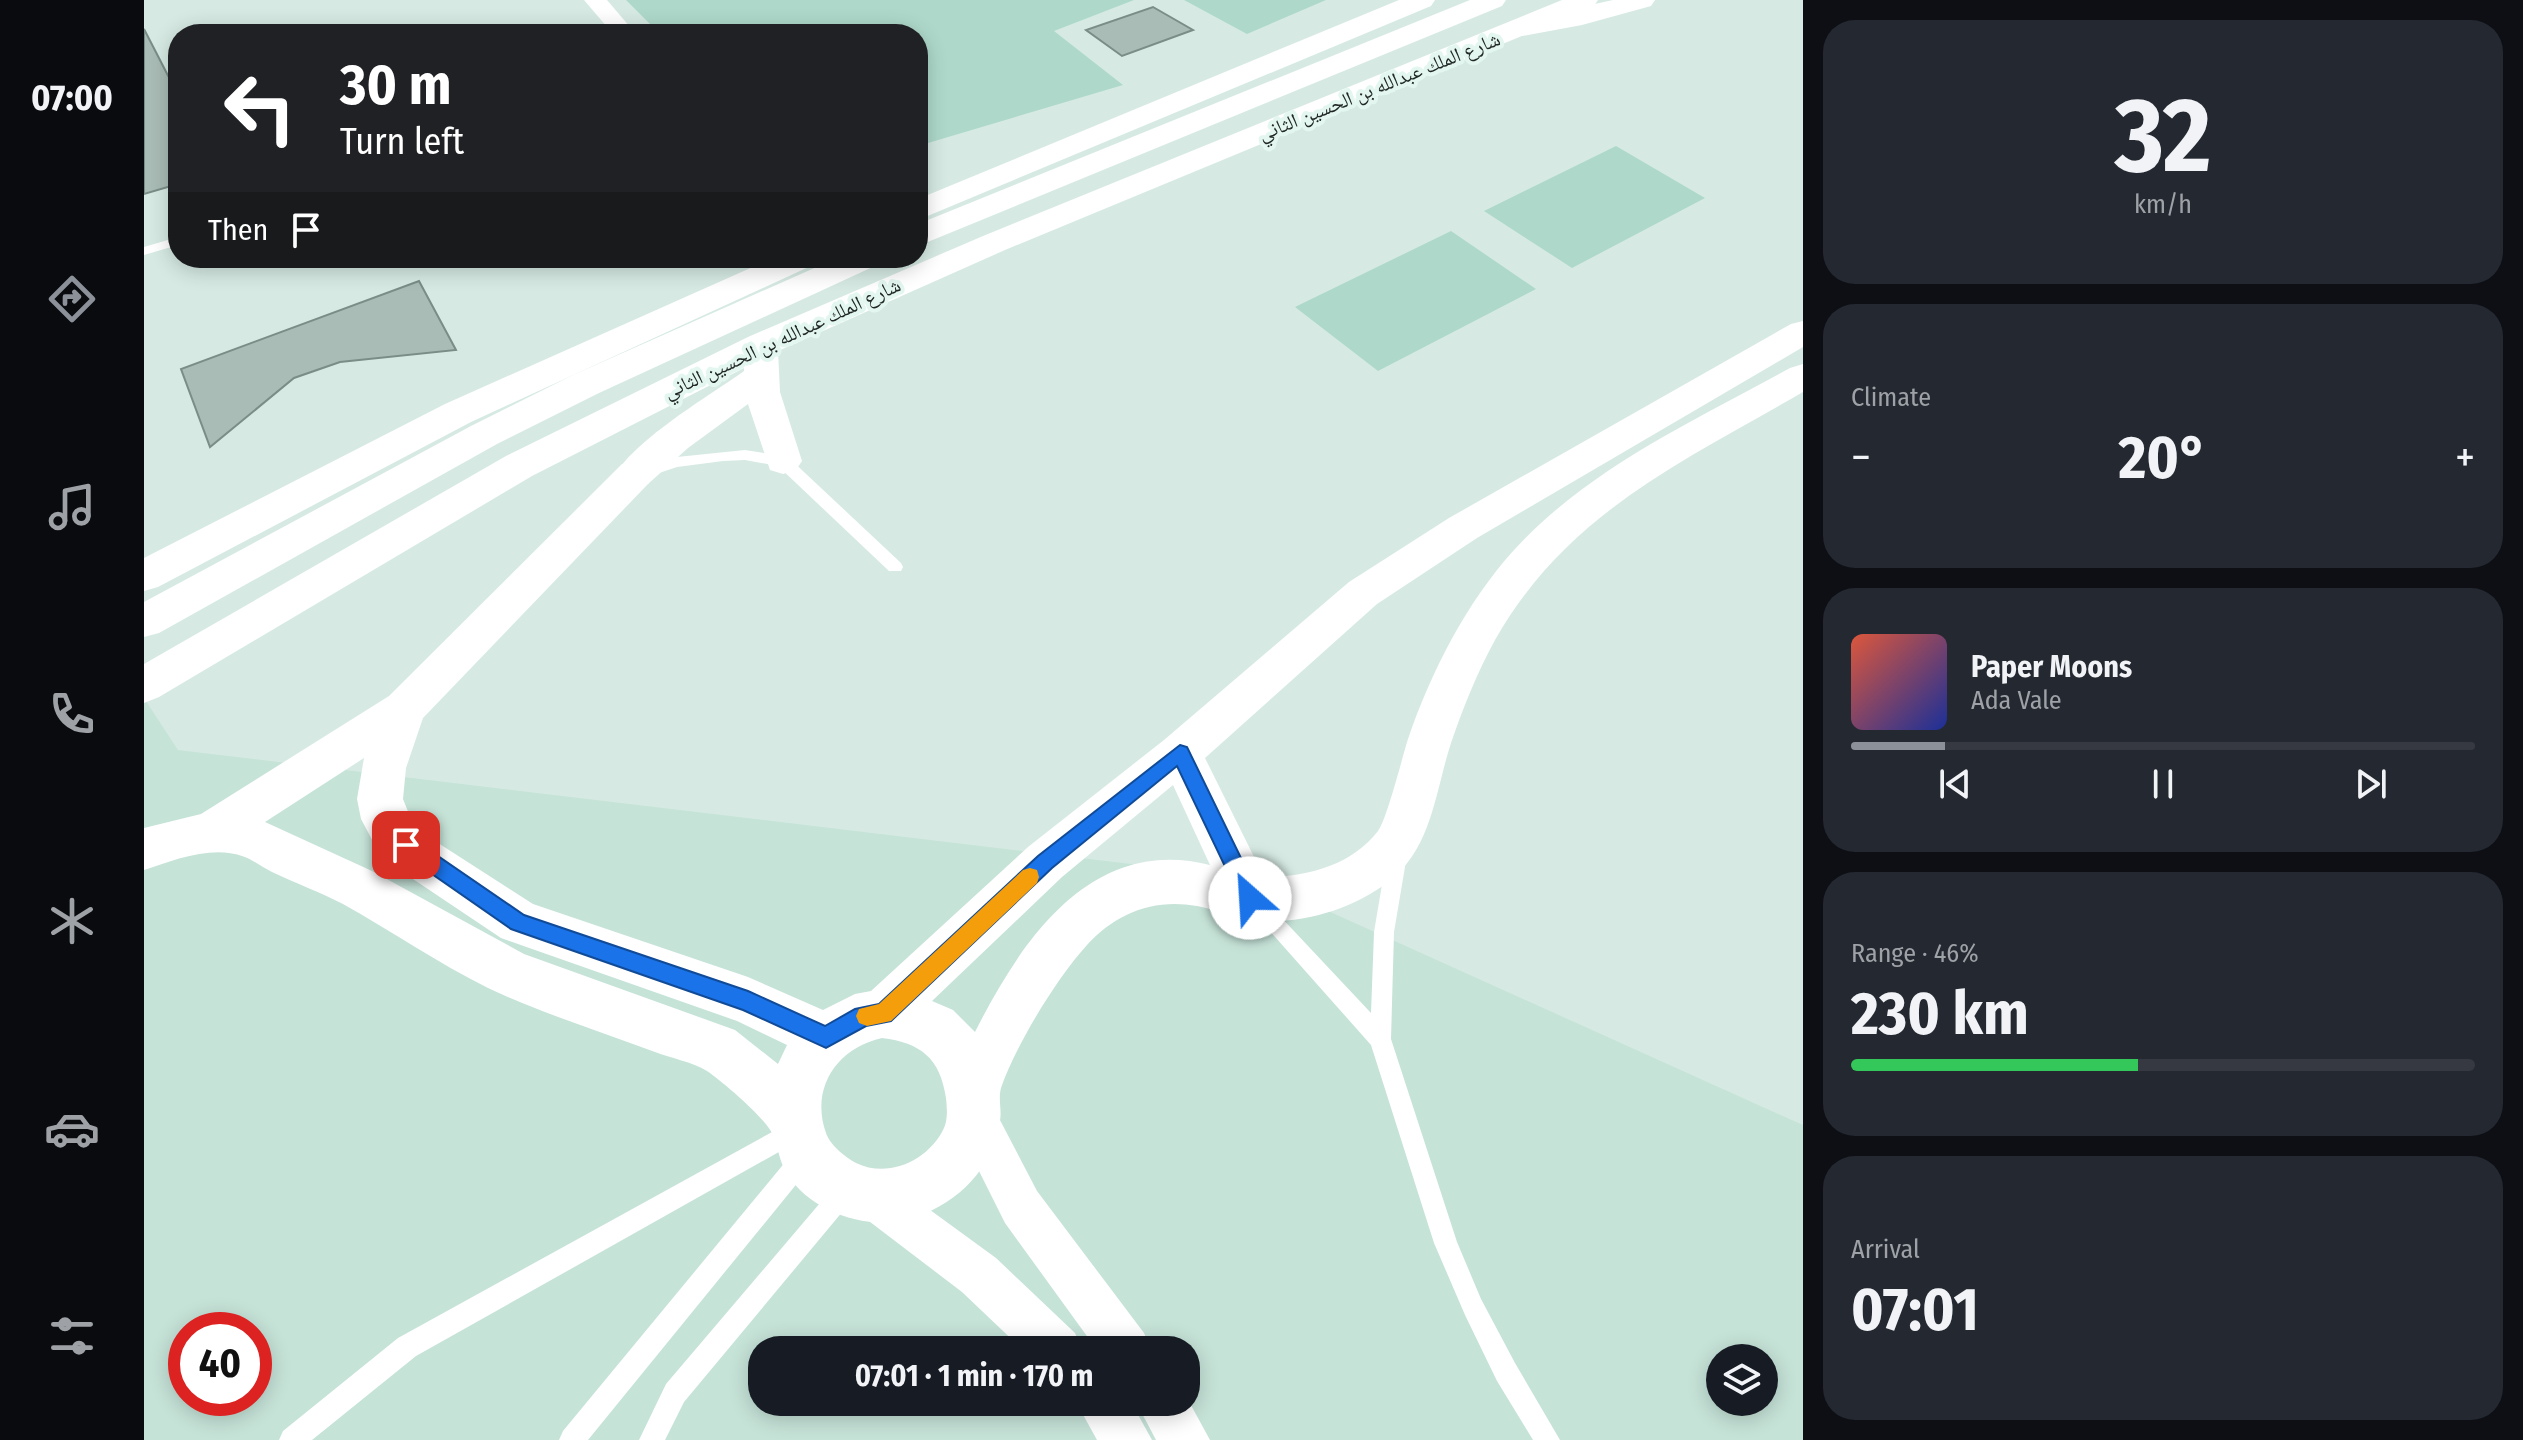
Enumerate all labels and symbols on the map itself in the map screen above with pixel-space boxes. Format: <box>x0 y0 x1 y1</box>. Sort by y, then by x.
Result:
street label: شارع الملك عبدالله بن الحسين الثاني <box>1254 26 1505 149</box>
street label: شارع الملك عبدالله بن الحسين الثاني <box>660 272 906 407</box>
pin <box>372 811 440 879</box>
position arrow <box>1208 856 1292 940</box>
speed limit sign: 40 <box>168 1312 272 1416</box>

